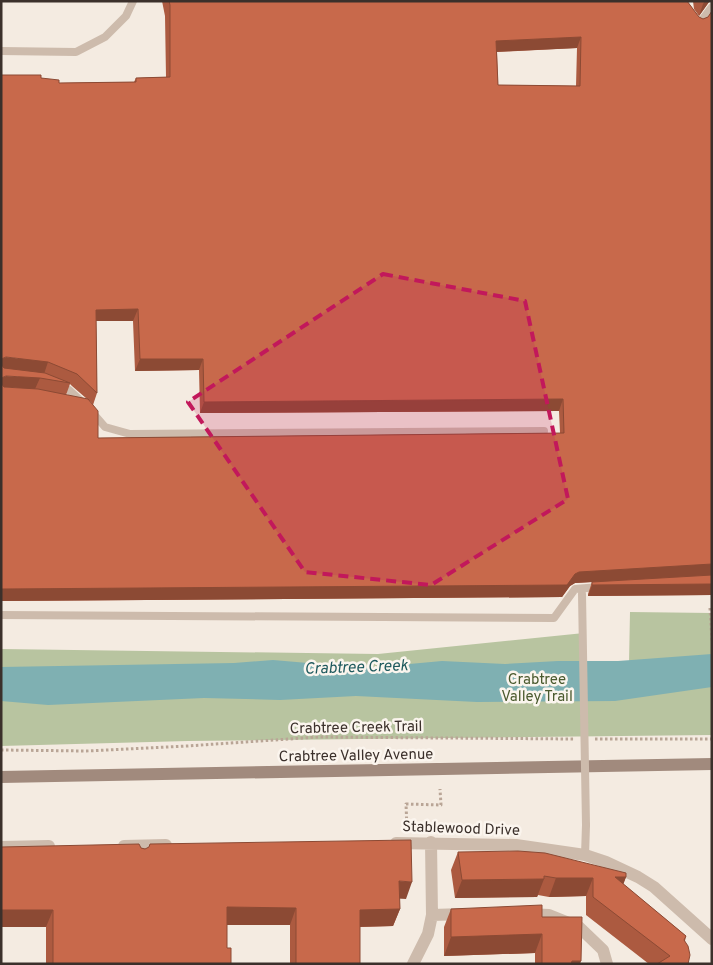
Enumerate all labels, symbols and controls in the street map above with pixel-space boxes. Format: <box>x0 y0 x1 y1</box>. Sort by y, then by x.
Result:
water label: Crabtree Creek <box>304 656 409 680</box>
park label: Crabtree Valley Trail <box>501 671 573 707</box>
street label: Crabtree Creek Trail <box>289 718 423 739</box>
street label: Crabtree Valley Avenue <box>279 746 433 767</box>
street label: Stablewood Drive <box>402 818 520 841</box>

